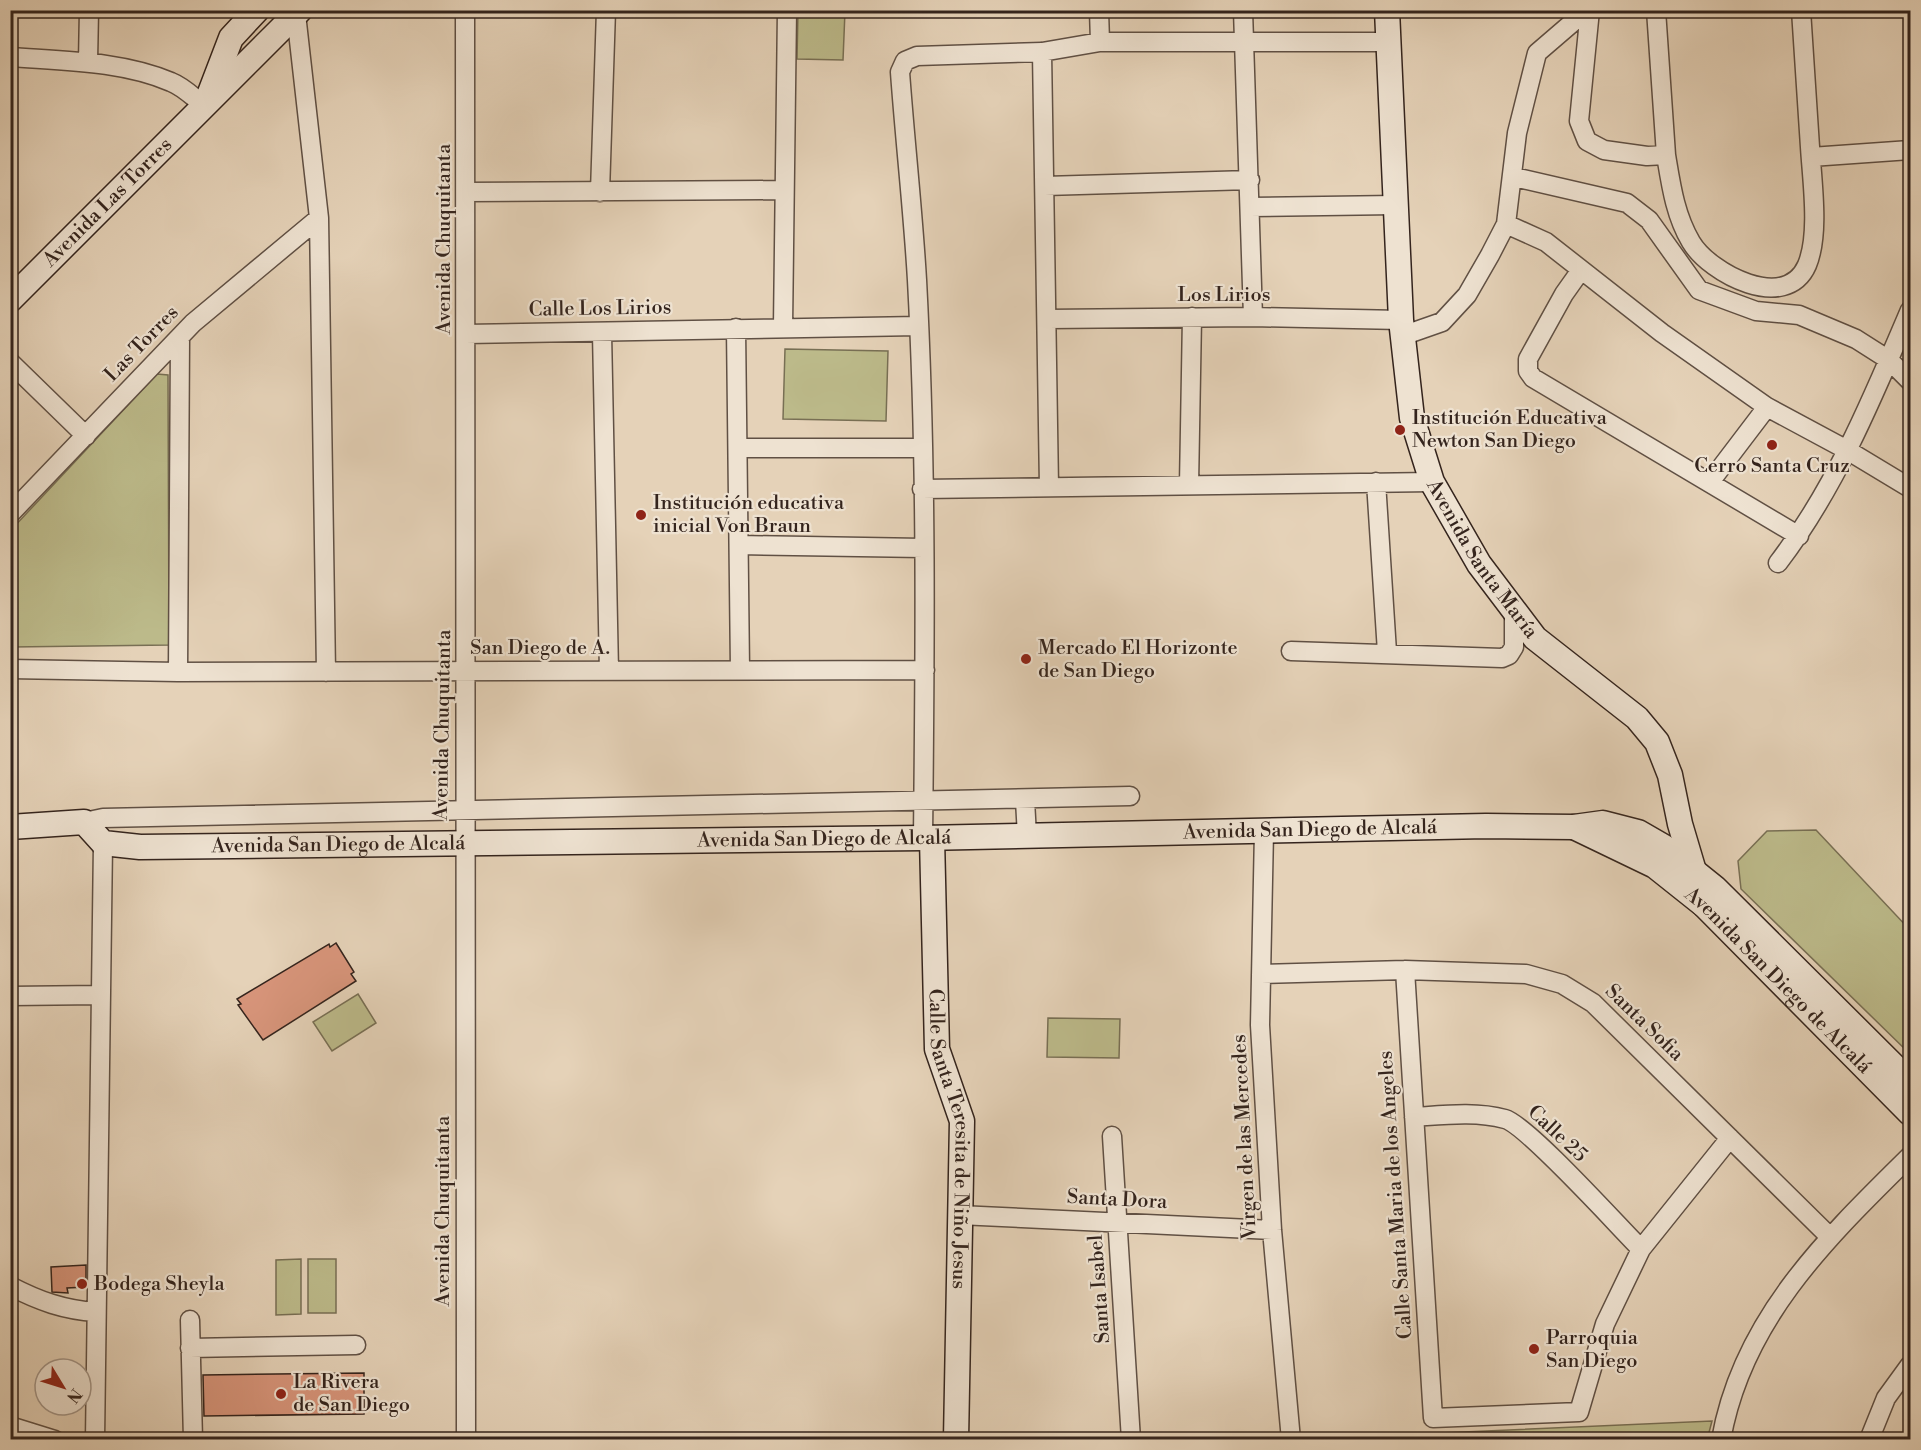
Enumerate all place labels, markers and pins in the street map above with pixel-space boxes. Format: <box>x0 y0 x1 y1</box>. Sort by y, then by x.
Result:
place label: Institución Educativa Newton San Diego <box>1412 406 1608 454</box>
marker: Institución Educativa Newton San Diego <box>1393 423 1407 437</box>
marker: Cerro Santa Cruz <box>1765 438 1779 452</box>
place label: Cerro Santa Cruz <box>1694 454 1850 479</box>
place label: Institución educativa inicial Von Braun <box>653 491 845 539</box>
marker: Institución educativa inicial Von Braun <box>634 508 648 522</box>
place label: Mercado El Horizonte de San Diego <box>1038 636 1238 684</box>
marker: Mercado El Horizonte de San Diego <box>1019 652 1033 666</box>
place label: Bodega Sheyla <box>93 1272 225 1297</box>
marker: Bodega Sheyla <box>75 1277 89 1291</box>
place label: Parroquia San Diego <box>1546 1326 1639 1374</box>
marker: Parroquia San Diego <box>1527 1342 1541 1356</box>
place label: La Rivera de San Diego <box>293 1370 410 1418</box>
marker: La Rivera de San Diego <box>274 1387 288 1401</box>

